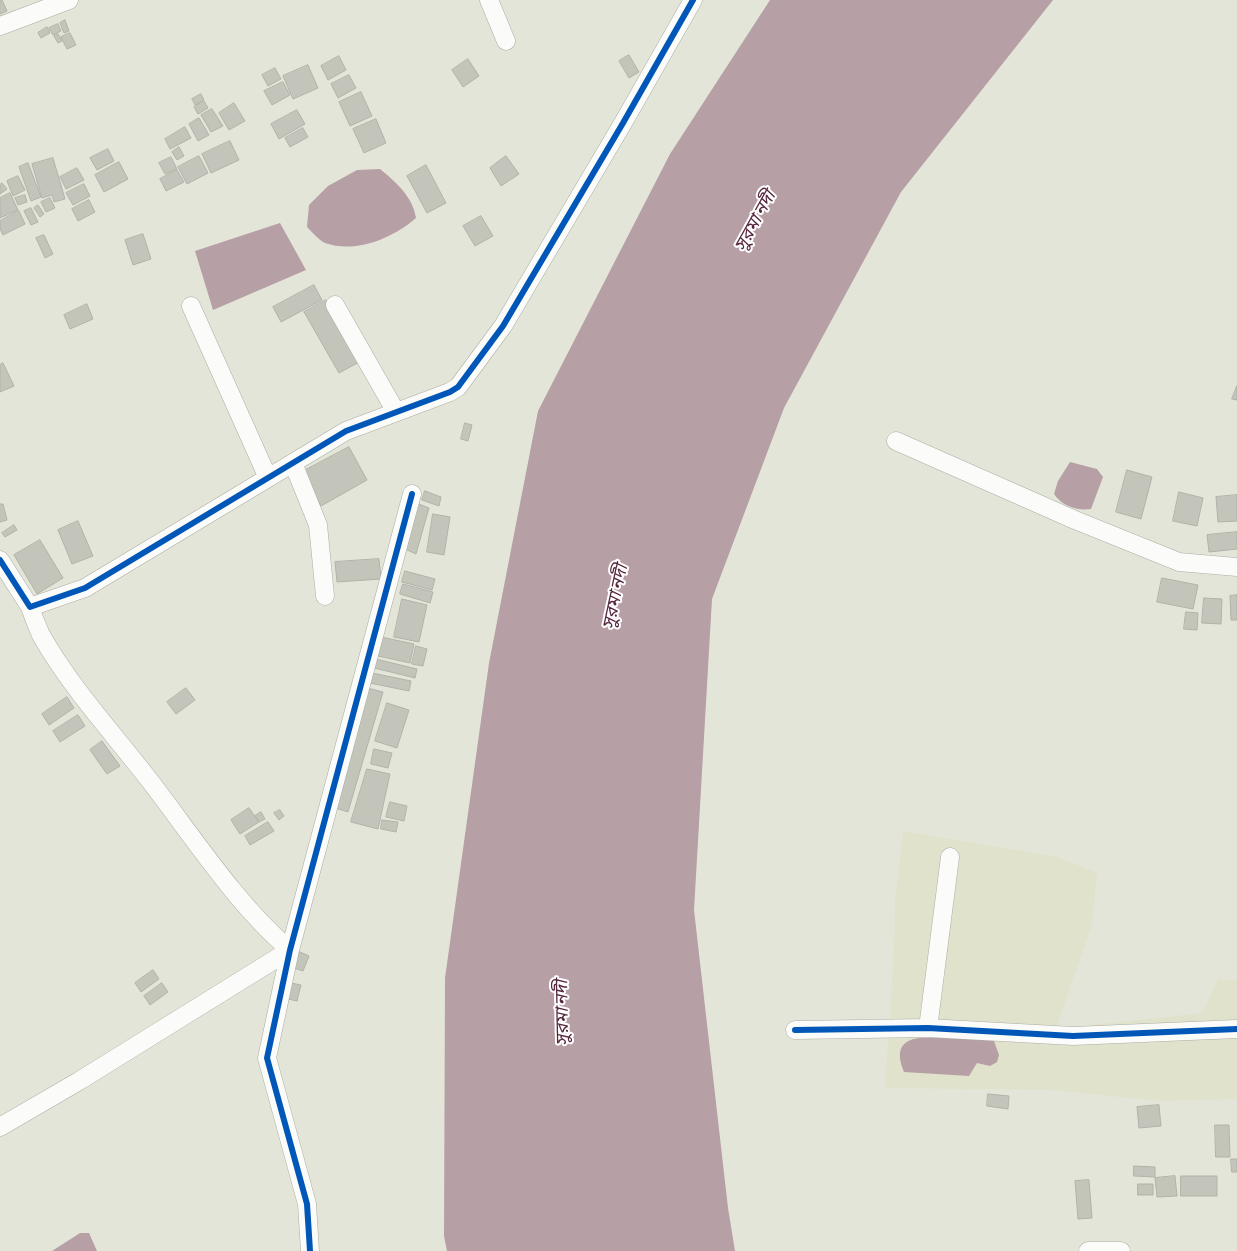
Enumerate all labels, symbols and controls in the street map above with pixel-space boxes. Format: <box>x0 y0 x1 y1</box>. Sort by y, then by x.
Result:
water label: সুরমা নদী <box>730 187 780 255</box>
water label: সুরমা নদী <box>598 563 632 631</box>
water label: সুরমা নদী <box>551 980 573 1046</box>

